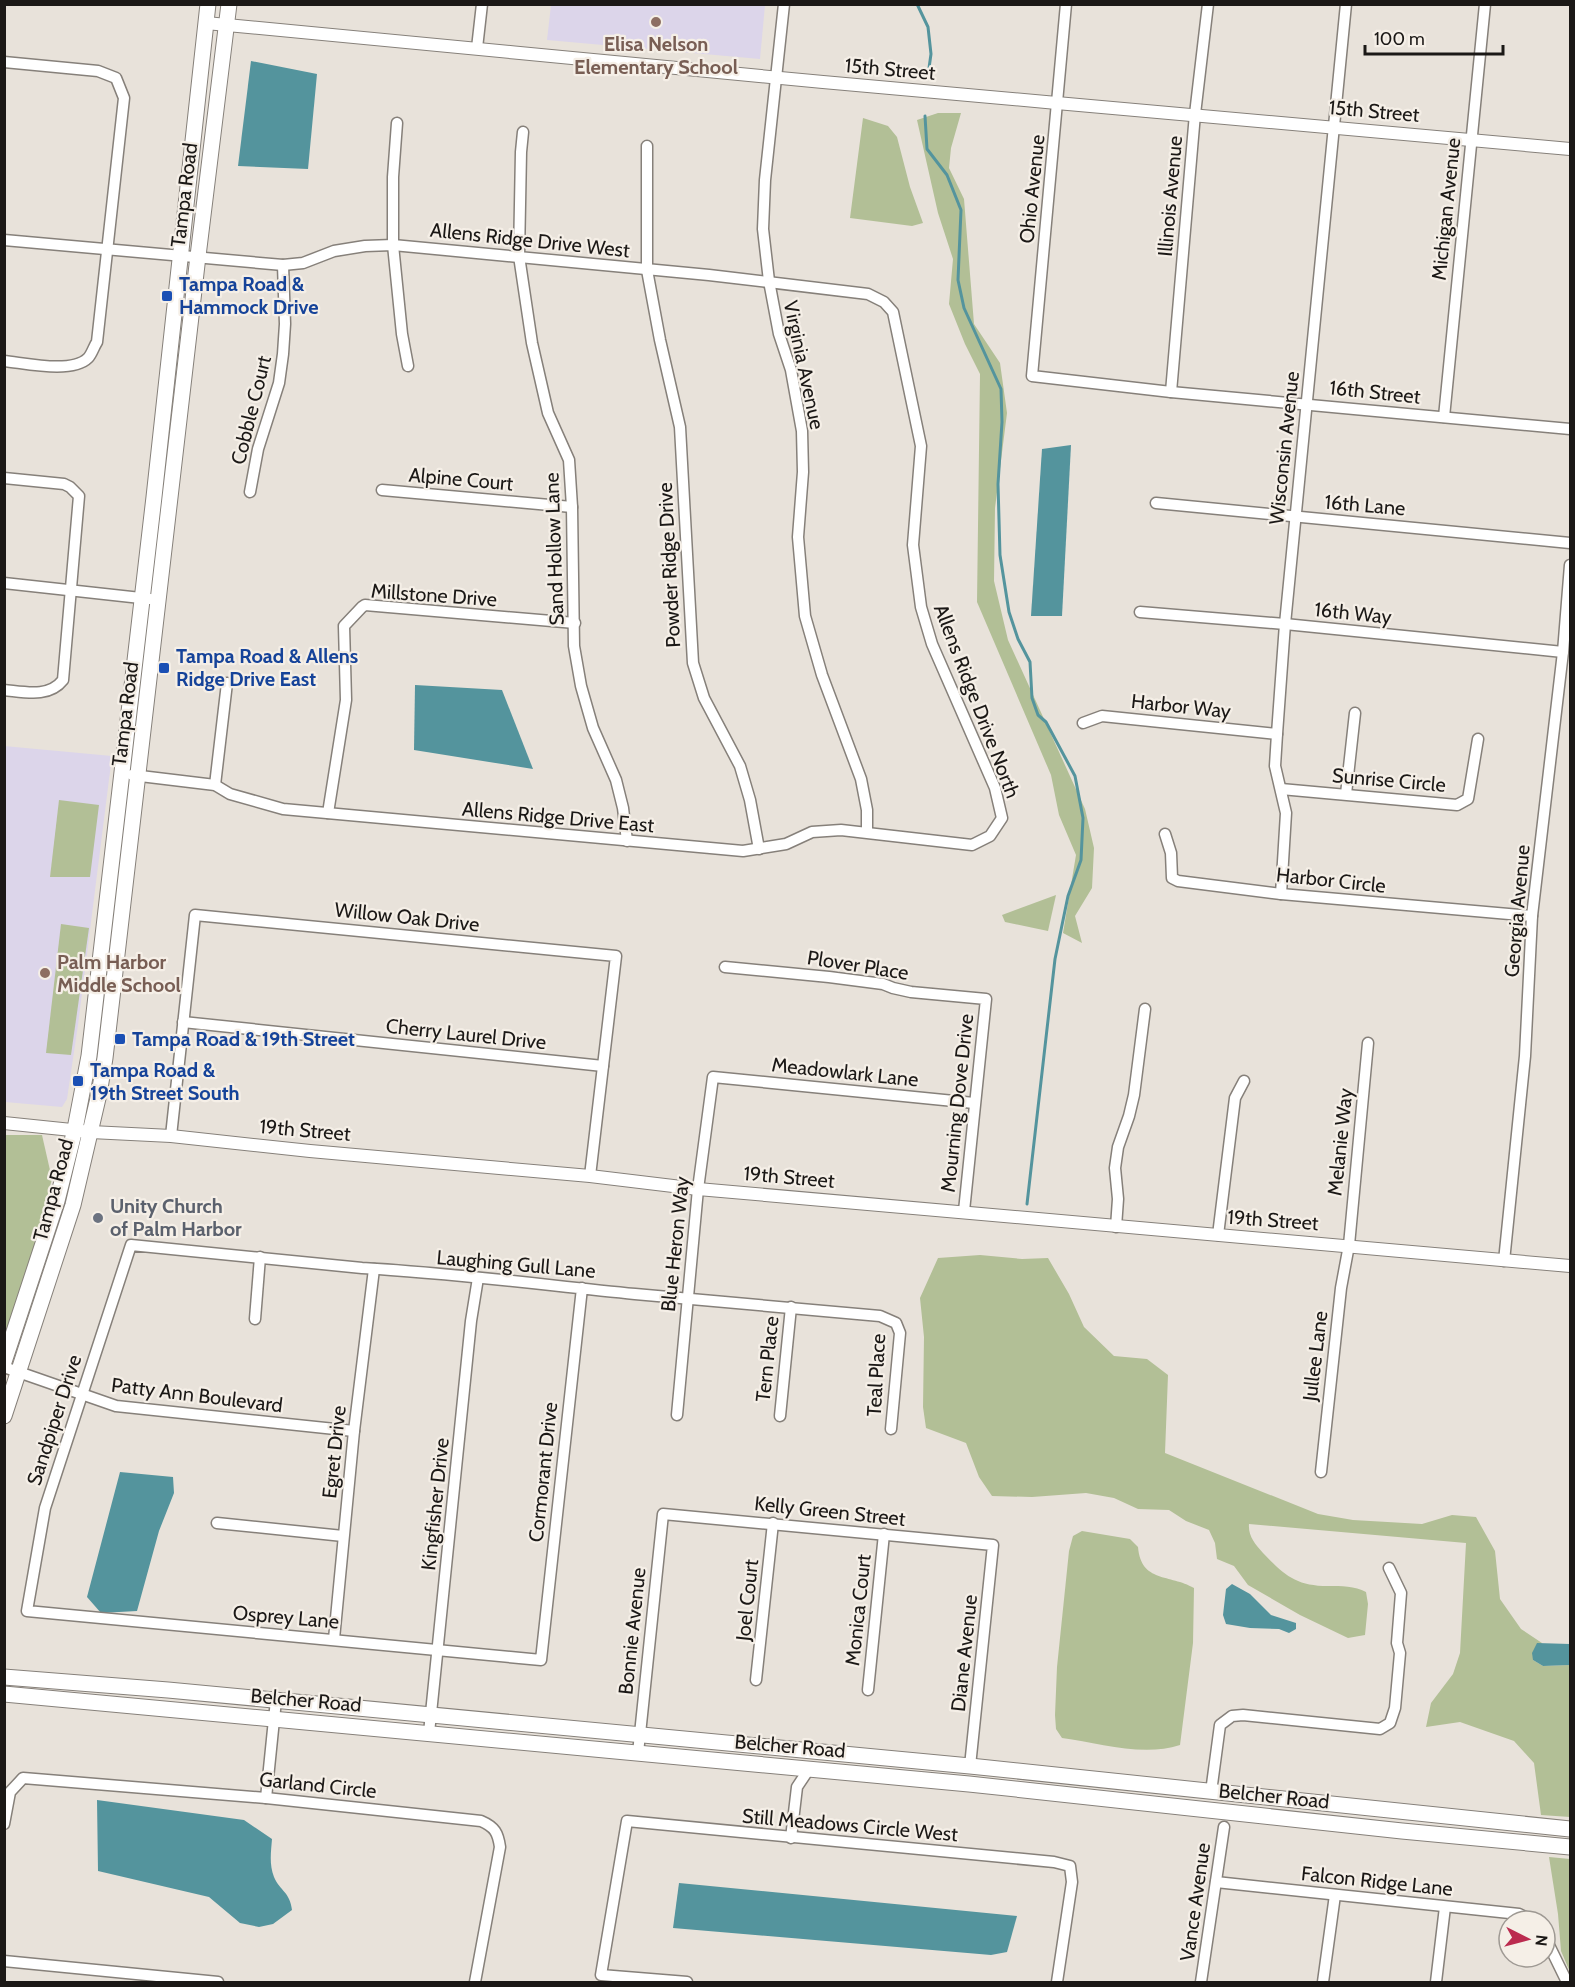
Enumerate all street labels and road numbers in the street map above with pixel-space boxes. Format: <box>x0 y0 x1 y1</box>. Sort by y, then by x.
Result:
street label: 15th Street <box>844 53 937 85</box>
street label: 15th Street <box>1328 95 1421 127</box>
street label: Ohio Avenue <box>1014 133 1050 245</box>
street label: Illinois Avenue <box>1153 135 1187 257</box>
street label: Michigan Avenue <box>1427 137 1465 281</box>
street label: Tampa Road <box>166 141 202 249</box>
street label: Allens Ridge Drive West <box>429 218 631 262</box>
street label: Virginia Avenue <box>779 298 829 432</box>
street label: Cobble Court <box>226 353 276 467</box>
street label: Wisconsin Avenue <box>1264 370 1304 526</box>
street label: 16th Street <box>1328 375 1422 409</box>
street label: Alpine Court <box>408 462 514 496</box>
street label: Sand Hollow Lane <box>539 472 569 626</box>
street label: Powder Ridge Drive <box>653 482 685 648</box>
street label: 16th Lane <box>1324 490 1406 520</box>
street label: Millstone Drive <box>370 579 498 611</box>
street label: 16th Way <box>1313 597 1393 629</box>
street label: Allens Ridge Drive North <box>929 601 1025 801</box>
street label: Tampa Road <box>107 660 143 768</box>
street label: Harbor Way <box>1130 689 1232 723</box>
street label: Sunrise Circle <box>1331 763 1447 797</box>
street label: Allens Ridge Drive East <box>461 797 655 837</box>
street label: Georgia Avenue <box>1499 844 1535 978</box>
street label: Harbor Circle <box>1275 862 1387 898</box>
street label: Willow Oak Drive <box>333 897 481 937</box>
street label: Plover Place <box>806 945 910 985</box>
street label: Mourning Dove Drive <box>936 1013 978 1193</box>
street label: Cherry Laurel Drive <box>385 1014 547 1054</box>
street label: Meadowlark Lane <box>770 1052 920 1092</box>
street label: Melanie Way <box>1322 1087 1358 1197</box>
street label: 19th Street <box>258 1114 352 1146</box>
street label: Tampa Road <box>28 1136 78 1244</box>
street label: 19th Street <box>742 1161 836 1193</box>
street label: Blue Heron Way <box>656 1175 694 1313</box>
street label: 19th Street <box>1227 1205 1320 1235</box>
street label: Laughing Gull Lane <box>435 1245 597 1283</box>
street label: Jullee Lane <box>1297 1310 1332 1403</box>
street label: Tern Place <box>751 1315 783 1403</box>
street label: Teal Place <box>862 1333 890 1417</box>
street label: Sandpiper Drive <box>22 1352 86 1488</box>
street label: Patty Ann Boulevard <box>110 1373 284 1417</box>
street label: Cormorant Drive <box>524 1401 562 1543</box>
street label: Egret Drive <box>317 1404 351 1500</box>
street label: Kingfisher Drive <box>416 1437 454 1571</box>
street label: Kelly Green Street <box>753 1491 907 1531</box>
street label: Monica Court <box>840 1553 876 1667</box>
street label: Joel Court <box>731 1558 763 1643</box>
street label: Bonnie Avenue <box>613 1566 651 1696</box>
street label: Diane Avenue <box>946 1593 982 1713</box>
street label: Osprey Lane <box>232 1600 340 1634</box>
street label: Belcher Road <box>250 1683 362 1717</box>
street label: Belcher Road <box>734 1729 846 1763</box>
street label: Garland Circle <box>258 1767 378 1803</box>
street label: Belcher Road <box>1217 1778 1331 1814</box>
street label: Still Meadows Circle West <box>741 1804 959 1846</box>
street label: Vance Avenue <box>1175 1841 1215 1963</box>
street label: Falcon Ridge Lane <box>1300 1861 1454 1901</box>

